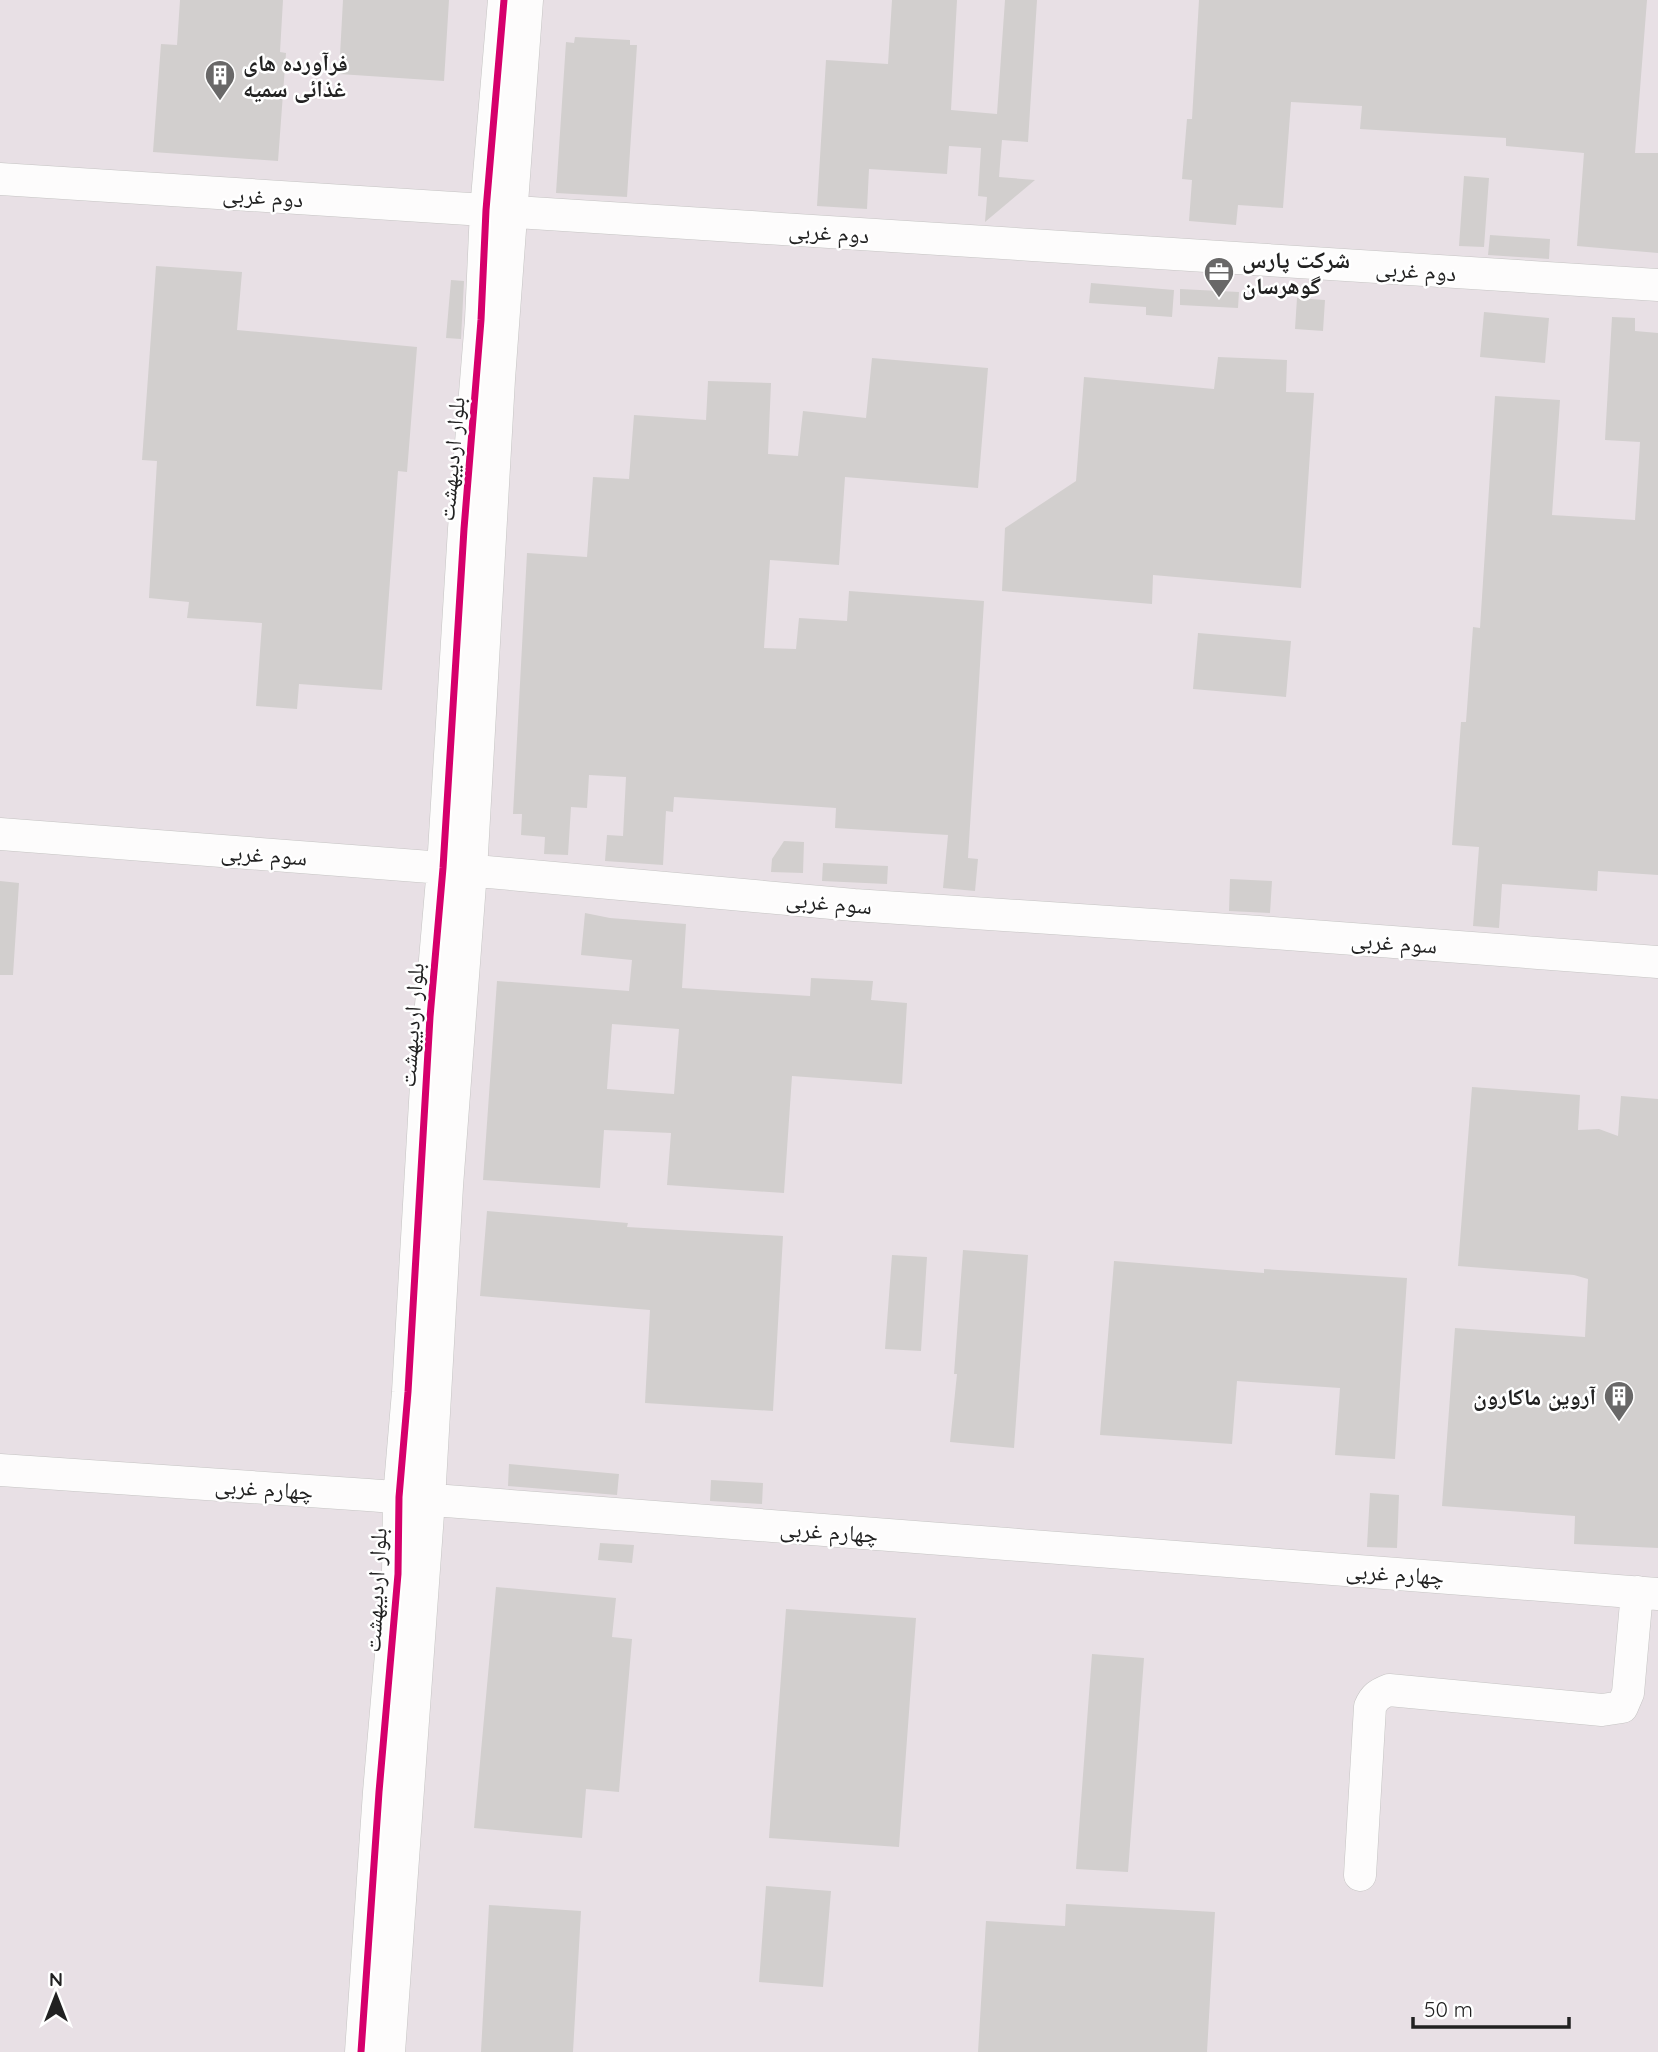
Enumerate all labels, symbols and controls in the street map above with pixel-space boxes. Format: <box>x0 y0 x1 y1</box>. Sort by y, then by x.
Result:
place label: فرآورده های غذائی سمیه <box>243 48 348 103</box>
building icon: فرآورده های غذائی سمیه <box>203 58 237 102</box>
street label: دوم غربی <box>222 179 304 215</box>
street label: دوم غربی <box>788 215 870 251</box>
place label: شرکت پارس گوهرسان <box>1242 245 1350 300</box>
street label: دوم غربی <box>1375 253 1457 289</box>
office icon: شرکت پارس گوهرسان <box>1202 255 1236 299</box>
street label: بلوار اردیبهشت <box>431 396 471 522</box>
street label: سوم غربی <box>220 837 308 873</box>
street label: سوم غربی <box>784 884 873 922</box>
street label: سوم غربی <box>1350 925 1438 961</box>
street label: بلوار اردیبهشت <box>392 962 430 1088</box>
building icon: آروین ماکارون <box>1602 1379 1636 1423</box>
place label: آروین ماکارون <box>1473 1382 1597 1411</box>
street label: چهارم غربی <box>214 1470 314 1508</box>
street label: چهارم غربی <box>779 1513 879 1551</box>
street label: بلوار اردیبهشت <box>357 1527 393 1653</box>
street label: چهارم غربی <box>1345 1555 1445 1593</box>
north arrow <box>21 1961 91 2031</box>
text: N <box>49 1967 63 1991</box>
scale bar <box>1413 1986 1569 2030</box>
text: 50 m <box>1424 1996 1473 2022</box>

